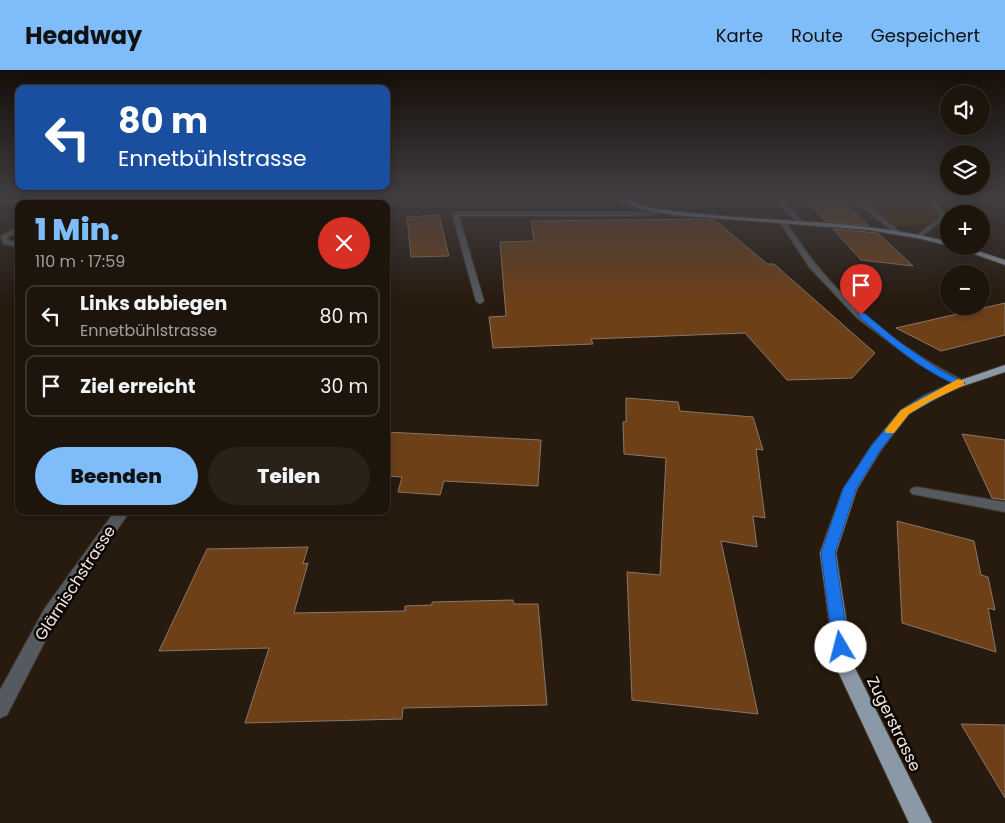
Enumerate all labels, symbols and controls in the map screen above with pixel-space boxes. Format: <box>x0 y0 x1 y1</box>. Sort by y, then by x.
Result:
text: Headway <box>25 19 142 52</box>
text: Karte <box>716 23 763 48</box>
text: Route <box>791 23 843 48</box>
text: Gespeichert <box>871 23 980 48</box>
map controls <box>940 85 990 315</box>
button: sound <box>940 85 990 135</box>
text: 80 m <box>118 96 208 145</box>
icon: left <box>35 105 100 170</box>
text: Ennetbühlstrasse <box>118 143 307 174</box>
button: layers <box>940 145 990 195</box>
button: + <box>940 205 990 255</box>
text: 1 Min. <box>35 208 119 251</box>
button: close <box>318 217 370 269</box>
text: 110 m · 17:59 <box>35 250 125 273</box>
pin <box>840 264 882 315</box>
button: − <box>940 265 990 315</box>
icon: arrive <box>847 271 875 299</box>
text: Links abbiegen <box>80 290 227 317</box>
icon: left <box>37 302 65 330</box>
text: 80 m <box>319 303 368 330</box>
text: Ennetbühlstrasse <box>80 319 217 342</box>
icon: arrive <box>37 372 65 400</box>
text: Ziel erreicht <box>80 373 196 400</box>
text: 30 m <box>320 373 368 400</box>
button: Beenden <box>35 447 198 505</box>
button: Teilen <box>208 447 370 505</box>
street label: Glärnischstrasse <box>29 521 121 645</box>
position arrow <box>814 620 866 672</box>
street label: Zugerstrasse <box>861 673 927 775</box>

